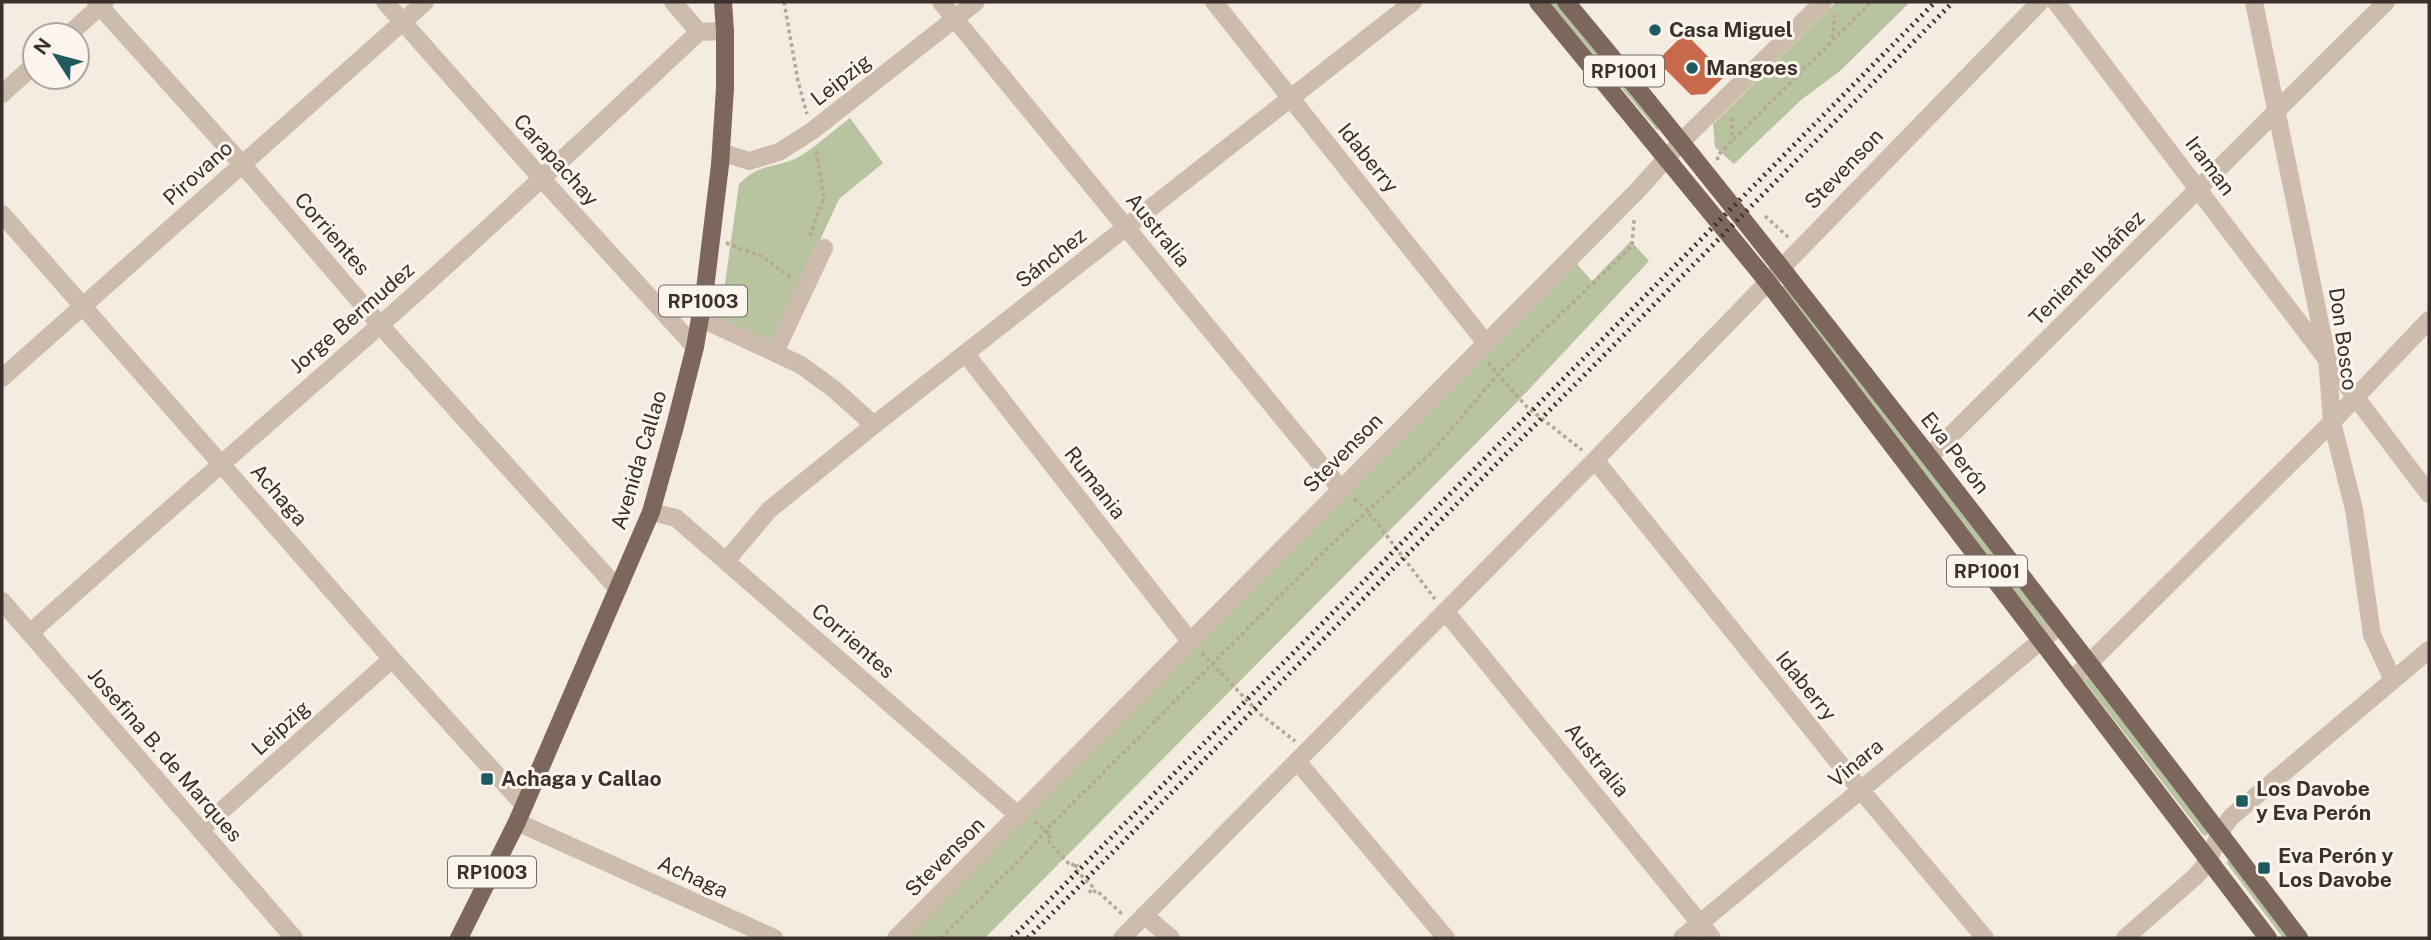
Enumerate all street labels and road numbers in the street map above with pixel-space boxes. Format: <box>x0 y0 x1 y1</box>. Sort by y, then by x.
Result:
street label: Leipzig <box>806 48 876 111</box>
road number: RP1001 <box>1584 55 1664 86</box>
street label: Carapachay <box>509 108 604 211</box>
street label: Idaberry <box>1333 118 1404 198</box>
street label: Stevenson <box>1799 123 1888 214</box>
street label: Iraman <box>2180 131 2241 200</box>
street label: Pirovano <box>158 135 237 210</box>
street label: Corrientes <box>290 187 375 280</box>
street label: Australia <box>1121 188 1196 272</box>
street label: Teniente Ibáñez <box>2024 205 2149 330</box>
street label: Sánchez <box>1010 222 1091 293</box>
street label: Jorge Bermudez <box>284 257 419 378</box>
road number: RP1003 <box>659 286 747 316</box>
street label: Don Bosco <box>2324 286 2363 392</box>
street label: Avenida Callao <box>605 387 672 532</box>
street label: Eva Perón <box>1916 407 1995 499</box>
street label: Stevenson <box>1298 408 1388 498</box>
street label: Rumania <box>1059 441 1131 524</box>
street label: Achaga <box>246 459 313 531</box>
road number: RP1001 <box>1947 556 2027 586</box>
street label: Corrientes <box>807 598 900 683</box>
street label: Idaberry <box>1771 646 1842 726</box>
street label: Josefina B. de Marques <box>83 662 248 847</box>
street label: Leipzig <box>246 695 315 760</box>
street label: Australia <box>1560 718 1635 802</box>
street label: Vinara <box>1823 733 1888 792</box>
street label: Stevenson <box>900 812 990 902</box>
street label: Achaga <box>654 850 732 903</box>
road number: RP1003 <box>448 856 536 888</box>

